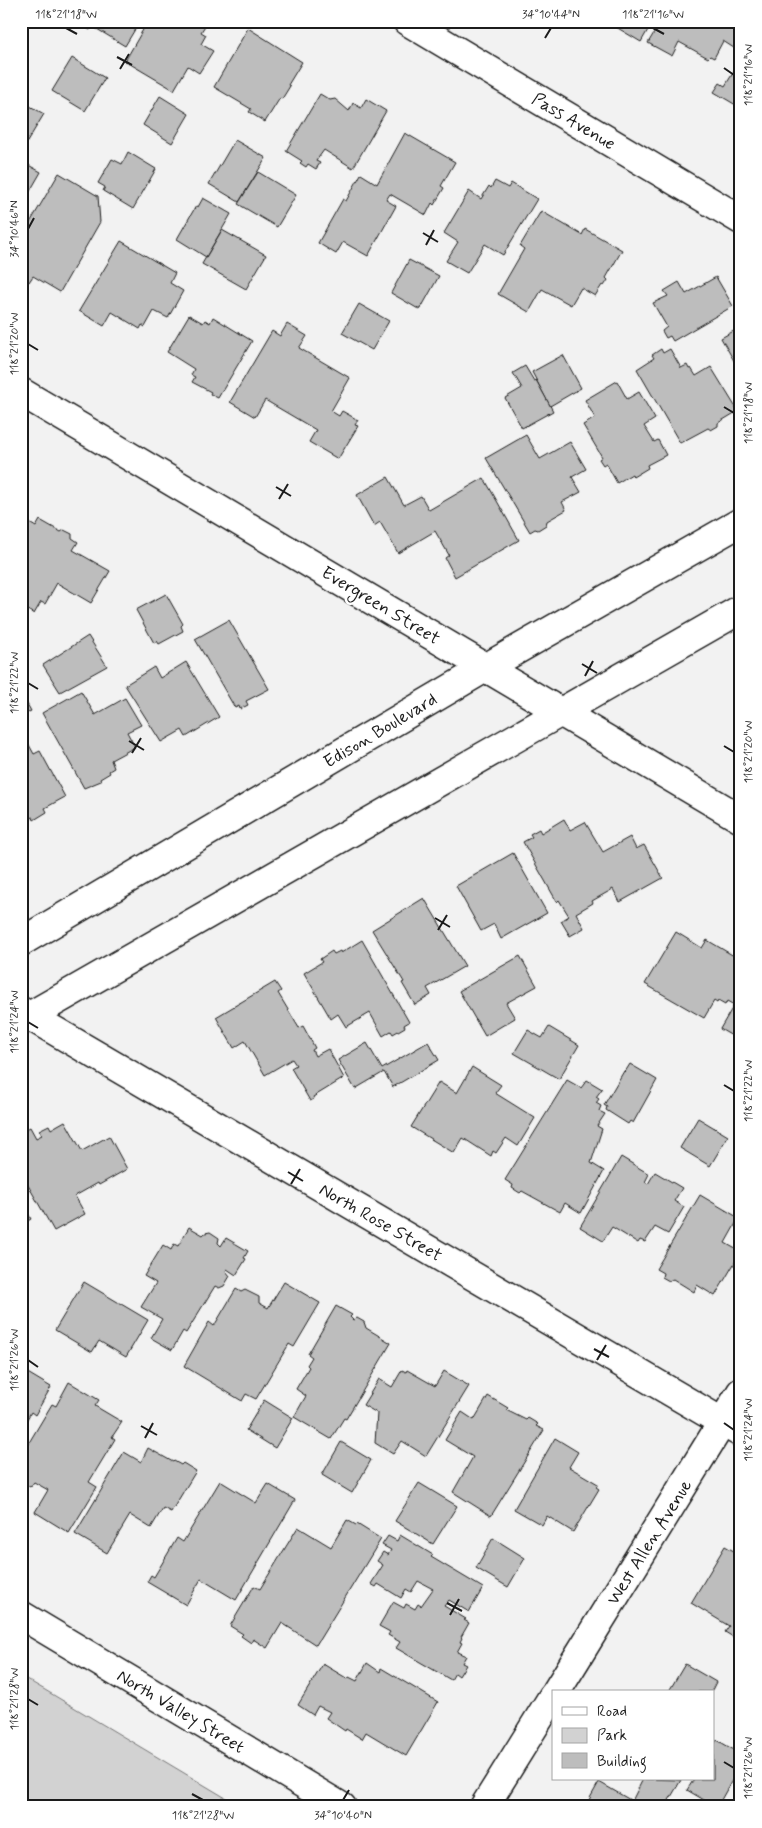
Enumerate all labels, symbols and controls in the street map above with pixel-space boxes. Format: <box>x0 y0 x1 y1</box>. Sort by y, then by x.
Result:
text: 118°21'18"W <box>35 7 97 23</box>
text: 34°10'44"N <box>522 7 580 23</box>
text: 118°21'16"W <box>622 7 684 23</box>
text: 118°21'16"W <box>741 44 757 106</box>
street label: Pass Avenue <box>527 87 620 156</box>
text: 34°10'46"N <box>7 200 23 258</box>
text: 118°21'20"W <box>7 313 23 375</box>
text: 118°21'18"W <box>741 382 757 444</box>
street label: Evergreen Street <box>316 561 444 652</box>
text: 118°21'22"W <box>7 652 23 714</box>
street label: Edison Boulevard <box>319 688 442 774</box>
text: 118°21'20"W <box>741 721 757 783</box>
text: 118°21'24"W <box>7 990 23 1054</box>
text: 118°21'22"W <box>741 1060 757 1122</box>
street label: North Rose Street <box>315 1178 446 1268</box>
text: 118°21'26"W <box>7 1329 23 1391</box>
text: 118°21'24"W <box>741 1398 757 1462</box>
street label: West Allen Avenue <box>602 1475 698 1610</box>
street label: North Valley Street <box>112 1664 249 1760</box>
text: 118°21'28"W <box>7 1668 23 1730</box>
legend <box>552 1690 714 1780</box>
text: Road <box>597 1702 627 1722</box>
text: Park <box>597 1726 627 1746</box>
text: 118°21'26"W <box>741 1737 757 1799</box>
text: Building <box>597 1752 647 1773</box>
text: 118°21'28"W <box>172 1808 234 1824</box>
text: 34°10'40"N <box>314 1808 372 1824</box>

